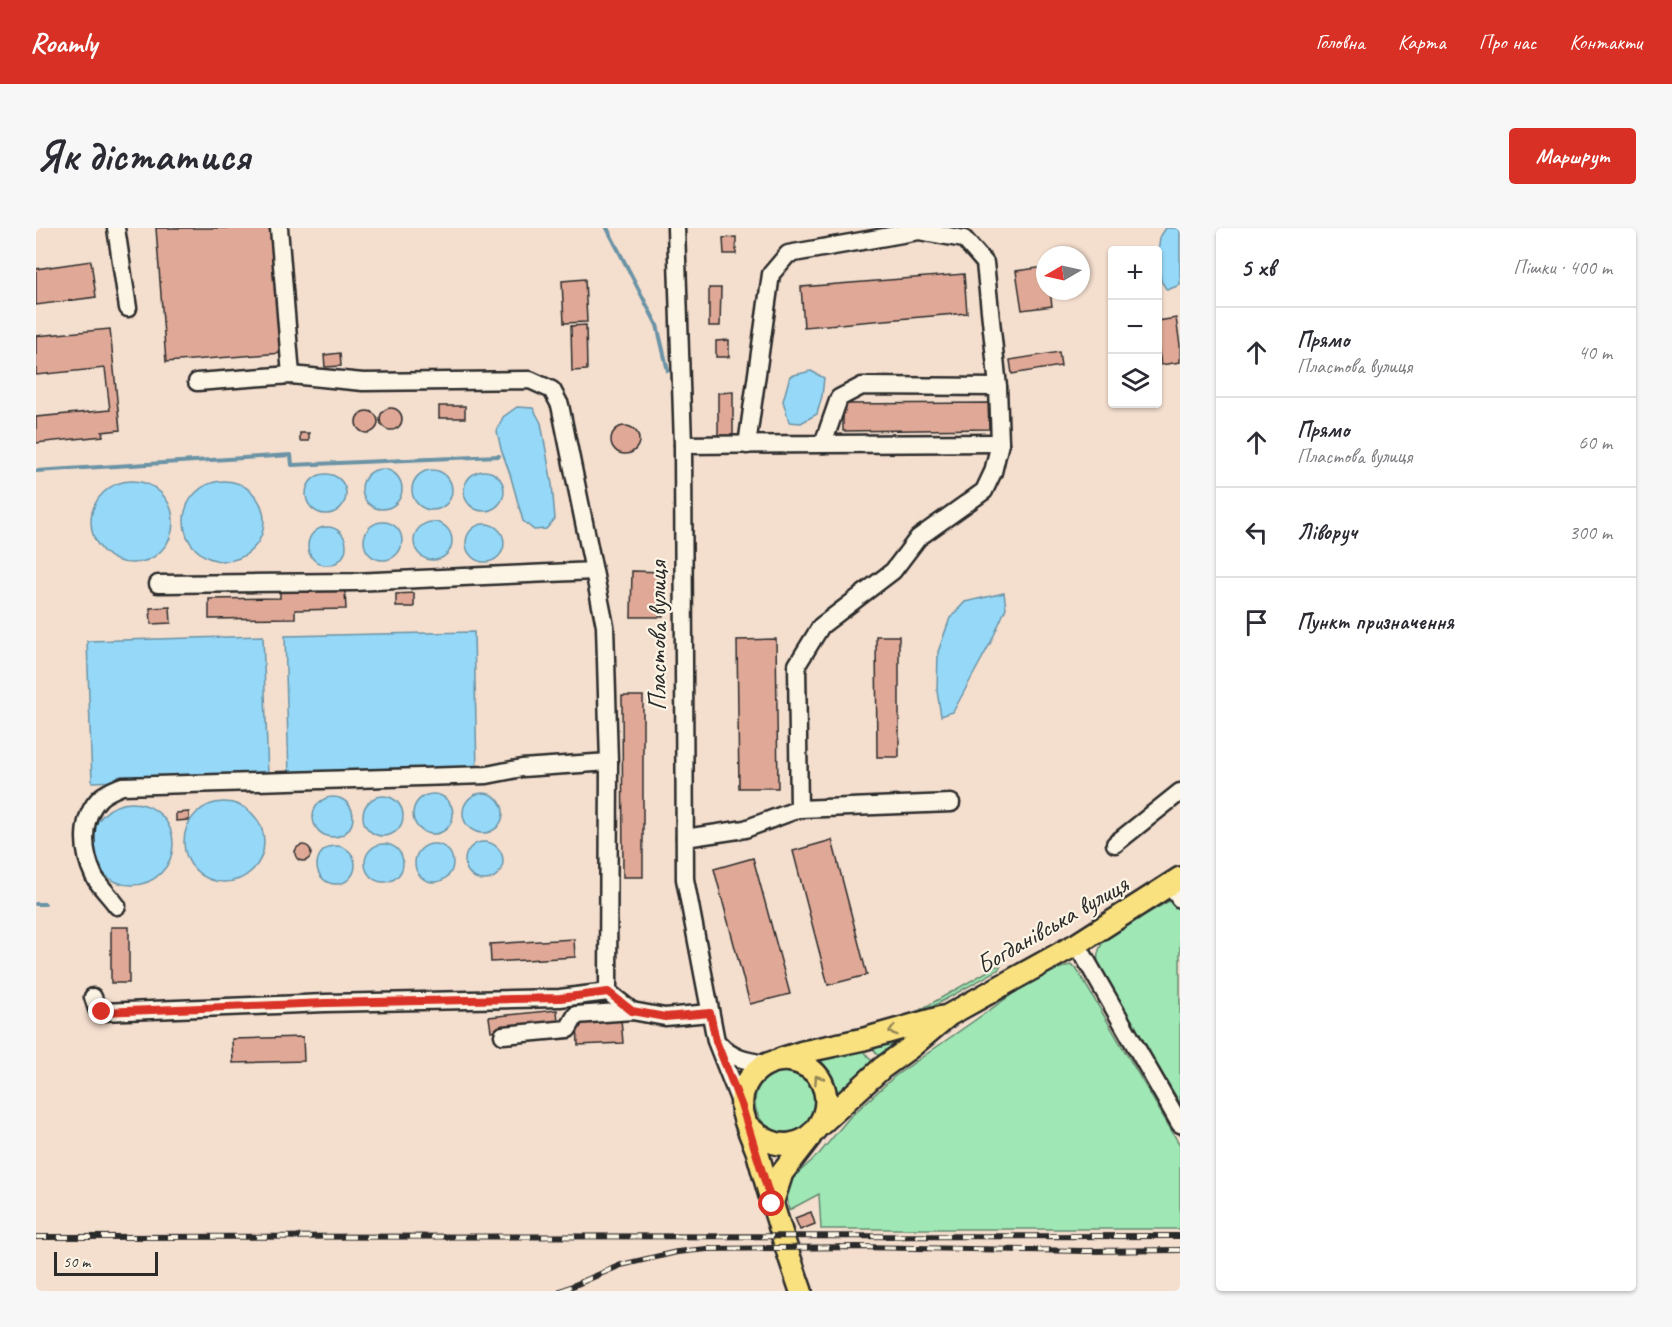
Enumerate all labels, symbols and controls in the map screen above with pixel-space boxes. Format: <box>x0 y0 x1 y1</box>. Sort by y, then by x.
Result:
text: Roamly <box>30 25 97 60</box>
text: Головна <box>1316 29 1365 55</box>
text: Карта <box>1398 29 1446 55</box>
text: Про нас <box>1479 29 1536 55</box>
text: Контакти <box>1569 29 1642 55</box>
button: Маршрут <box>1509 128 1636 184</box>
text: Як дістатися <box>36 130 250 183</box>
north arrow <box>1036 246 1090 300</box>
map controls <box>1108 246 1162 408</box>
button: + <box>1108 246 1162 300</box>
text: 5 хв <box>1240 251 1275 284</box>
text: Пішки · 400 m <box>1513 255 1612 280</box>
button: − <box>1108 300 1162 354</box>
text: Прямо <box>1297 326 1349 354</box>
icon: ahead <box>1240 336 1273 369</box>
text: 40 m <box>1578 340 1612 365</box>
button: layers <box>1108 354 1162 408</box>
text: Пластова вулиця <box>1297 354 1412 379</box>
text: Прямо <box>1297 416 1349 444</box>
icon: ahead <box>1240 426 1273 459</box>
text: 60 m <box>1578 430 1612 455</box>
text: Пластова вулиця <box>1297 444 1412 469</box>
icon: left <box>1240 516 1273 549</box>
text: Ліворуч <box>1297 518 1357 546</box>
text: 300 m <box>1569 520 1612 545</box>
street label: Пластова вулиця <box>641 559 674 711</box>
icon: arrive <box>1240 606 1273 639</box>
text: Пункт призначення <box>1297 608 1454 636</box>
street label: Богданівська вулиця <box>970 867 1136 981</box>
route end <box>88 998 114 1024</box>
one-way arrow <box>888 1024 899 1036</box>
one-way arrow <box>813 1075 825 1085</box>
route start <box>758 1190 784 1216</box>
scale bar <box>54 1249 158 1276</box>
text: 50 m <box>63 1252 90 1272</box>

